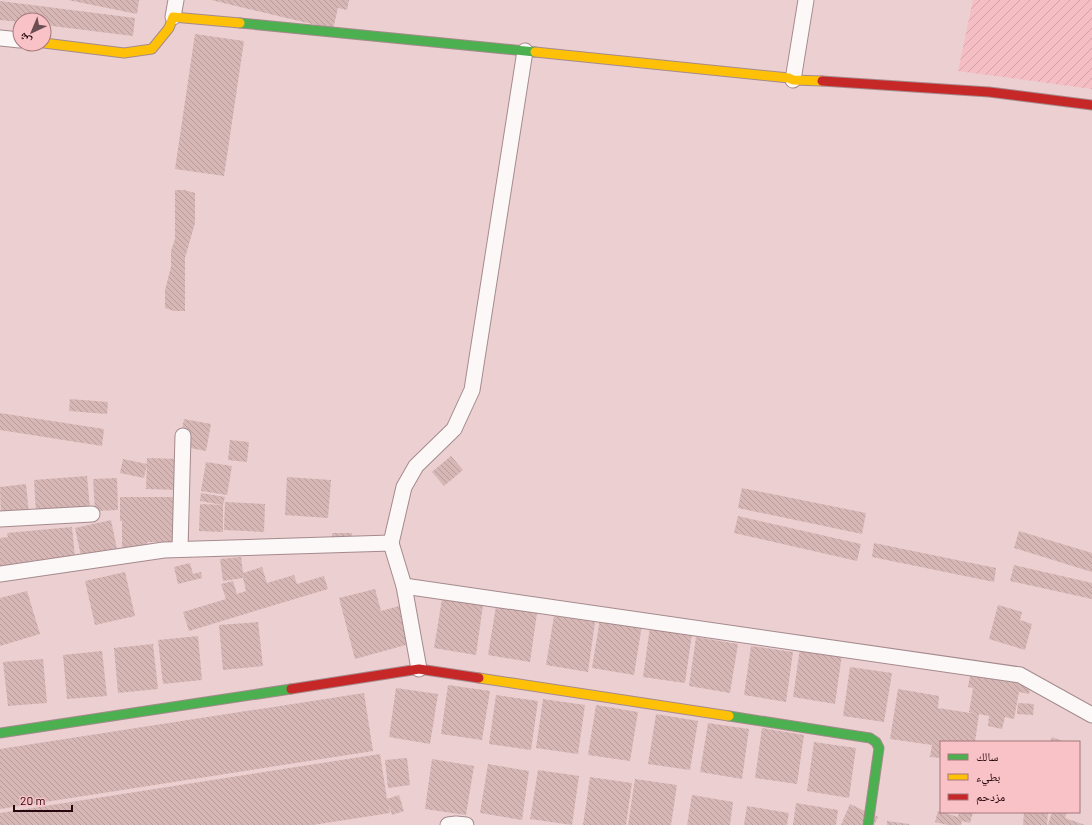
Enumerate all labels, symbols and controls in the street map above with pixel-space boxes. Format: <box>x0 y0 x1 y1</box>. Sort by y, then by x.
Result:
north arrow <box>12 12 52 52</box>
text: ش <box>16 29 35 48</box>
legend <box>940 741 1080 813</box>
text: سالك <box>976 749 998 763</box>
text: بطيء <box>976 769 1000 787</box>
scale bar <box>14 787 72 813</box>
text: مزدحم <box>976 789 1005 805</box>
text: 20 m <box>20 793 46 807</box>

